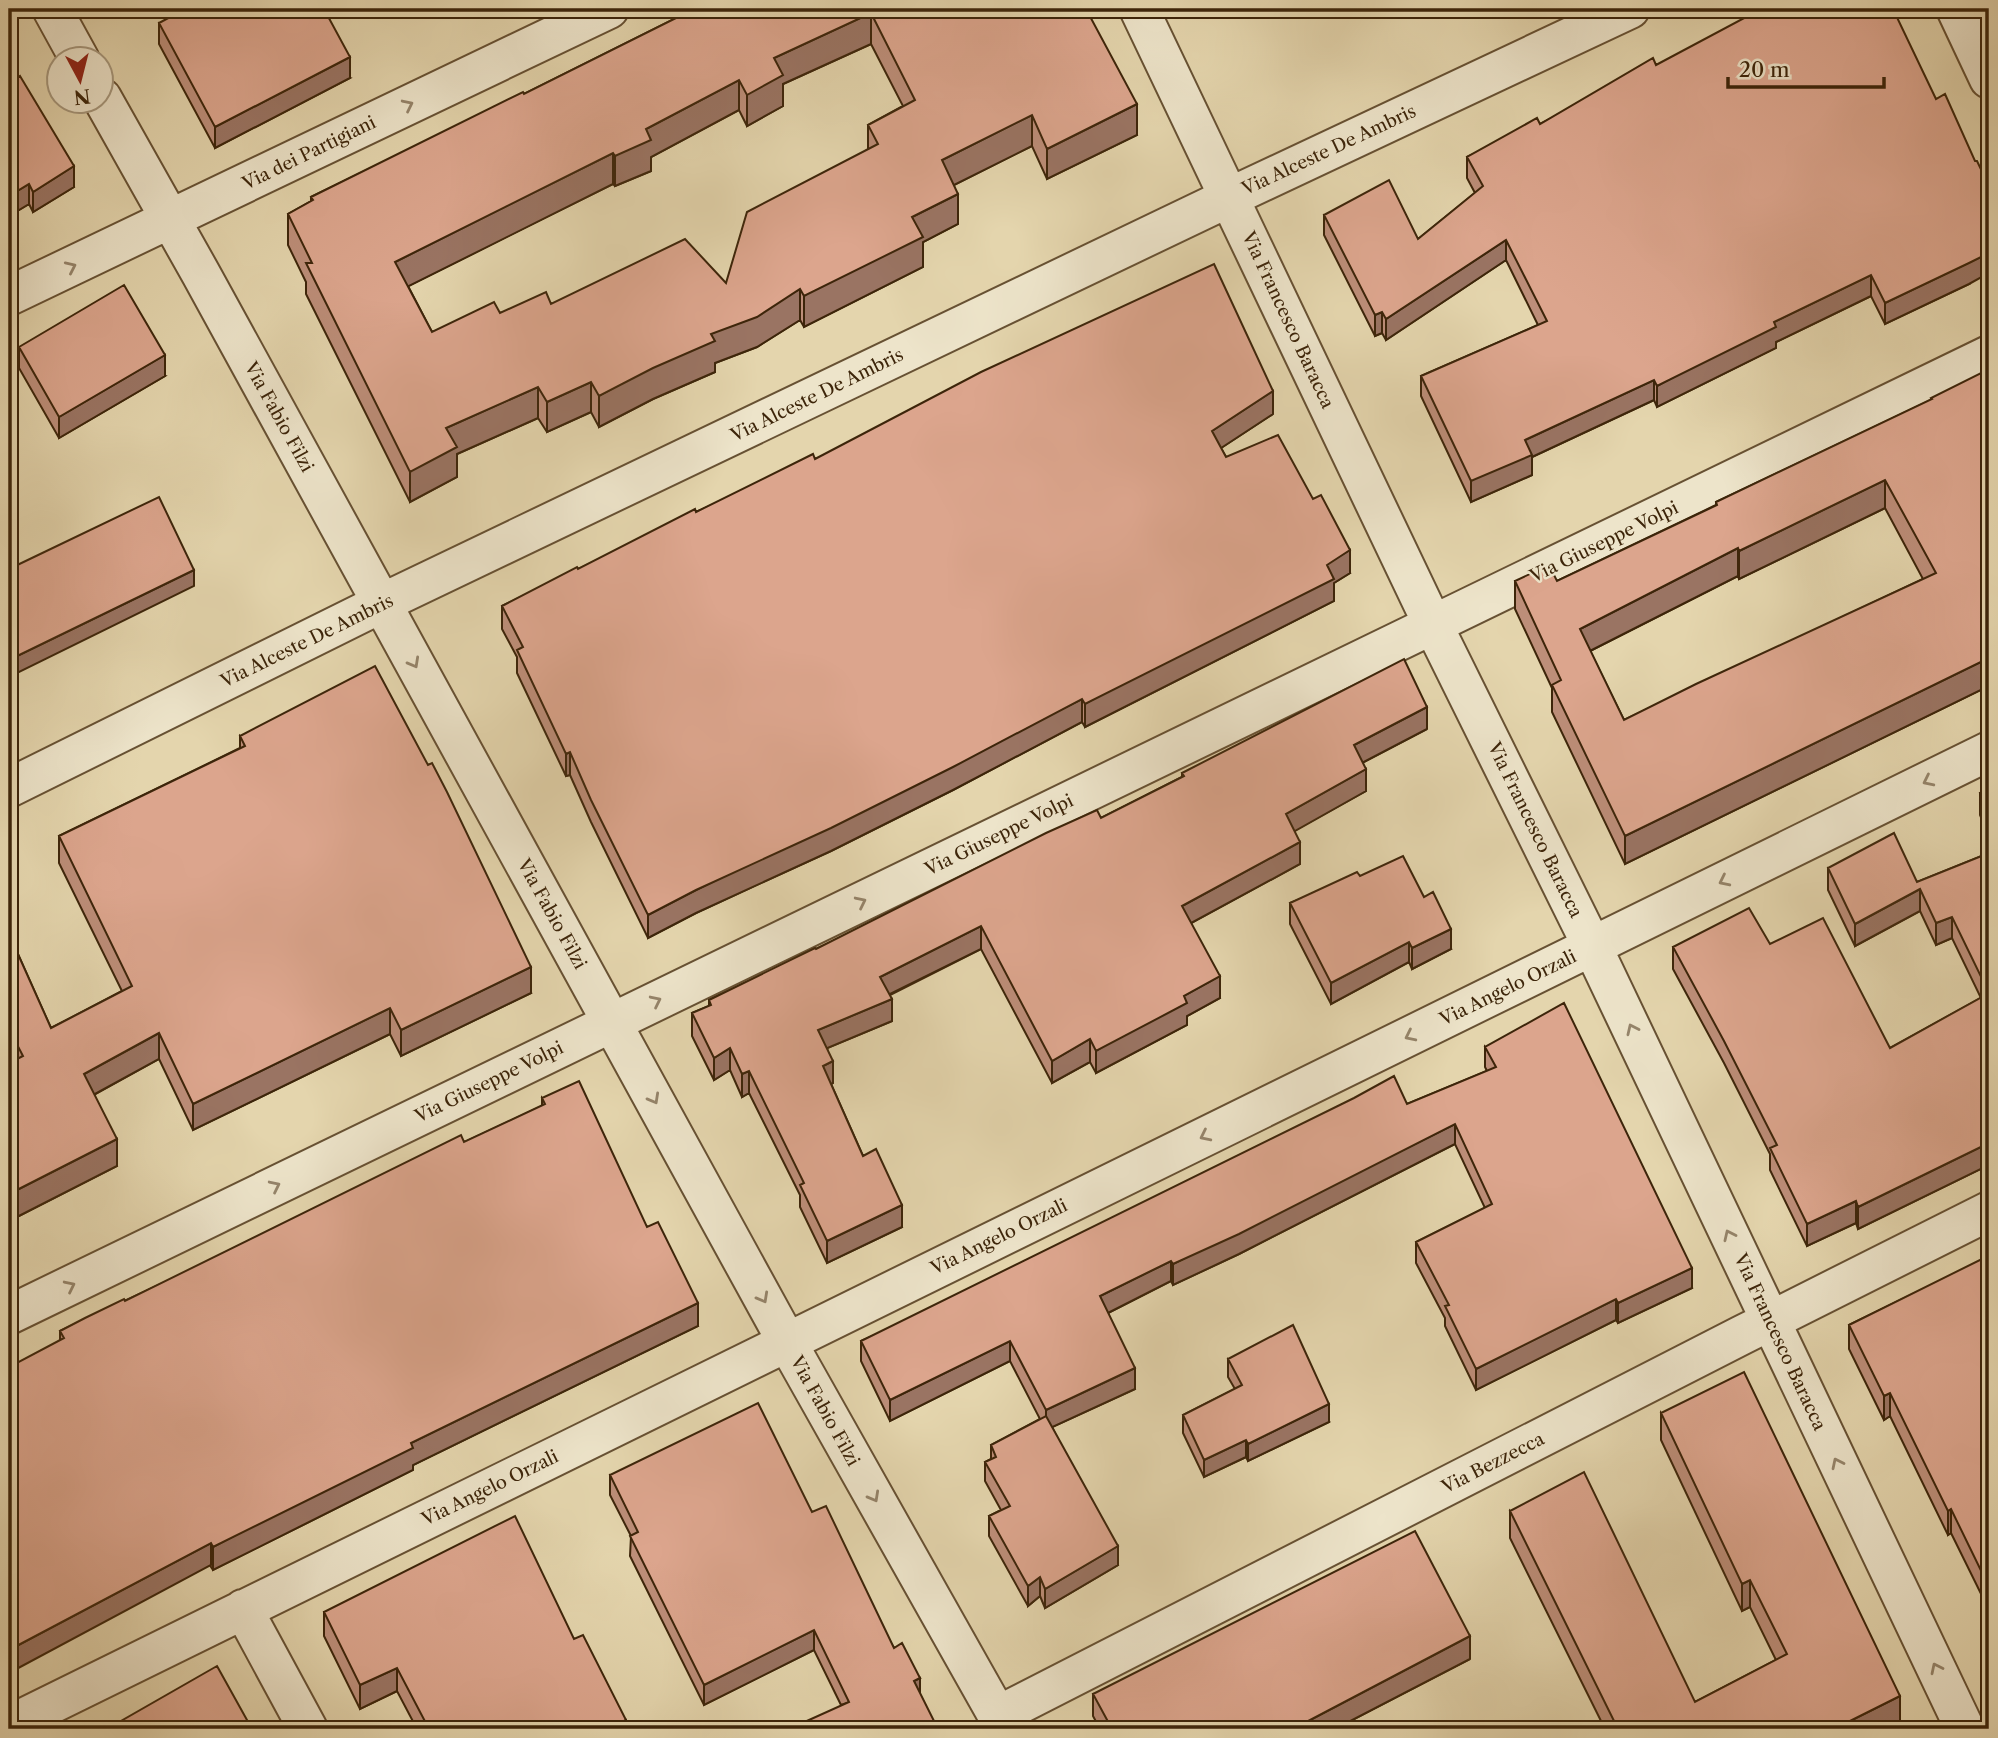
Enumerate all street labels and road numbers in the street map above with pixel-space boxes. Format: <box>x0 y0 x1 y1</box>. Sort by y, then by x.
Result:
street label: Via Alceste De Ambris <box>1238 100 1420 200</box>
street label: Via dei Partigiani <box>238 111 380 195</box>
street label: Via Francesco Baracca <box>1237 227 1339 412</box>
street label: Via Alceste De Ambris <box>726 344 907 447</box>
street label: Via Fabio Filzi <box>239 357 319 476</box>
street label: Via Giuseppe Volpi <box>1525 496 1682 588</box>
street label: Via Alceste De Ambris <box>216 590 397 693</box>
street label: Via Francesco Baracca <box>1482 738 1587 922</box>
street label: Via Giuseppe Volpi <box>920 789 1077 881</box>
street label: Via Fabio Filzi <box>512 854 592 973</box>
street label: Via Angelo Orzali <box>1435 945 1580 1031</box>
street label: Via Giuseppe Volpi <box>410 1036 567 1128</box>
street label: Via Angelo Orzali <box>926 1194 1071 1280</box>
street label: Via Francesco Baracca <box>1729 1249 1831 1434</box>
street label: Via Fabio Filzi <box>785 1351 865 1470</box>
street label: Via Bezzecca <box>1437 1427 1548 1499</box>
street label: Via Angelo Orzali <box>417 1445 562 1531</box>

